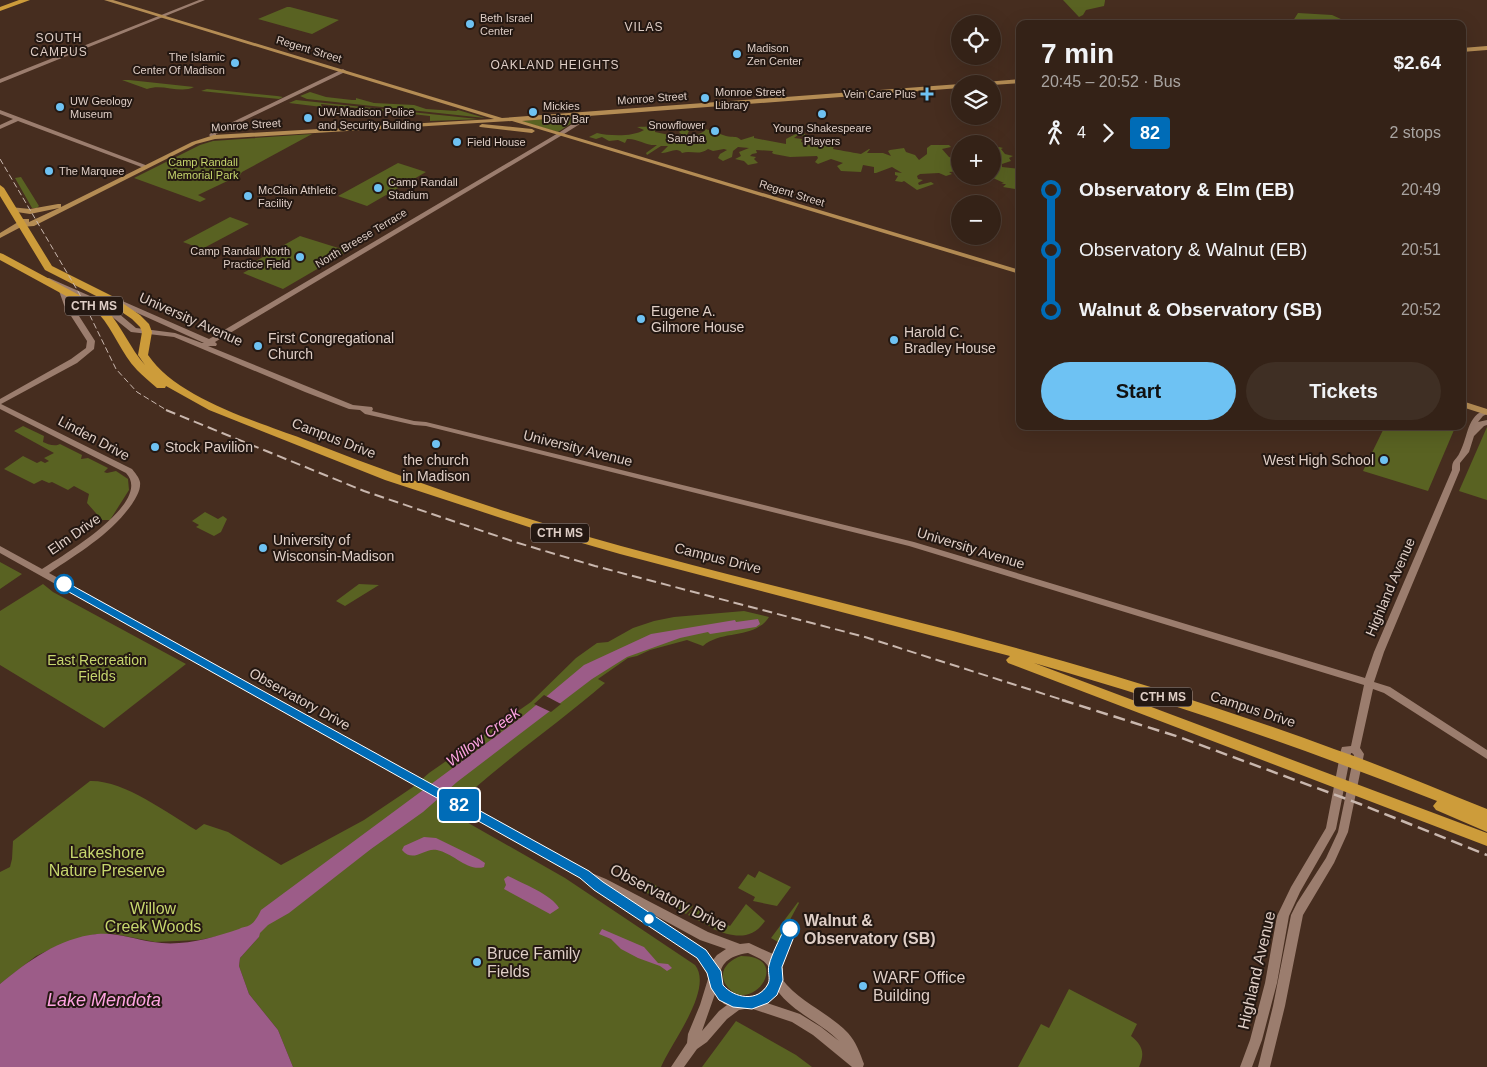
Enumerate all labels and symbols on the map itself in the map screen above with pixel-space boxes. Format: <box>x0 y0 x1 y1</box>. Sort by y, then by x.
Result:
place label: Beth Israel Center <box>480 12 533 37</box>
marker: Beth Israel Center <box>464 18 476 30</box>
district label: VILAS <box>624 20 664 34</box>
district label: SOUTH CAMPUS <box>30 31 88 59</box>
street label: Regent Street <box>275 33 343 65</box>
place label: Madison Zen Center <box>747 42 802 67</box>
marker: Madison Zen Center <box>731 48 743 60</box>
place label: The Islamic Center Of Madison <box>133 51 225 76</box>
marker: The Islamic Center Of Madison <box>229 57 241 69</box>
district label: OAKLAND HEIGHTS <box>490 58 620 72</box>
place label: Monroe Street Library <box>715 86 785 111</box>
marker: Vein Care Plus <box>920 87 934 101</box>
place label: Vein Care Plus <box>843 88 916 100</box>
street label: Monroe Street <box>617 90 687 106</box>
marker: Monroe Street Library <box>699 92 711 104</box>
place label: UW Geology Museum <box>70 95 133 120</box>
place label: Mickies Dairy Bar <box>543 100 589 125</box>
marker: UW Geology Museum <box>54 101 66 113</box>
place label: UW-Madison Police and Security Building <box>318 106 421 131</box>
marker: Mickies Dairy Bar <box>527 106 539 118</box>
marker: Young Shakespeare Players <box>816 108 828 120</box>
marker: UW-Madison Police and Security Building <box>302 112 314 124</box>
street label: Monroe Street <box>211 117 281 133</box>
place label: Snowflower Sangha <box>648 119 706 144</box>
place label: Young Shakespeare Players <box>773 122 871 147</box>
marker: Snowflower Sangha <box>709 125 721 137</box>
marker: Field House <box>451 136 463 148</box>
place label: Field House <box>467 136 526 148</box>
park label: Camp Randall Memorial Park <box>168 156 239 181</box>
marker: The Marquee <box>43 165 55 177</box>
place label: The Marquee <box>59 165 124 177</box>
place label: Camp Randall Stadium <box>388 176 458 201</box>
street label: Regent Street <box>758 177 826 209</box>
marker: Camp Randall Stadium <box>372 182 384 194</box>
place label: McClain Athletic Facility <box>258 184 337 209</box>
marker: McClain Athletic Facility <box>242 190 254 202</box>
street label: North Breese Terrace <box>313 206 409 270</box>
place label: Camp Randall North Practice Field <box>190 245 290 270</box>
marker: Camp Randall North Practice Field <box>294 251 306 263</box>
street label: University Avenue <box>137 289 246 349</box>
road number: CTH MS <box>65 296 123 316</box>
place label: Eugene A. Gilmore House <box>651 303 745 335</box>
marker: Eugene A. Gilmore House <box>635 313 647 325</box>
place label: Harold C. Bradley House <box>904 324 996 356</box>
place label: First Congregational Church <box>268 330 394 362</box>
marker: Harold C. Bradley House <box>888 334 900 346</box>
marker: First Congregational Church <box>252 340 264 352</box>
street label: Linden Drive <box>56 412 133 464</box>
street label: Campus Drive <box>290 415 378 461</box>
street label: University Avenue <box>522 427 634 469</box>
marker: the church in Madison <box>430 438 442 450</box>
place label: Stock Pavilion <box>165 439 253 455</box>
marker: Stock Pavilion <box>149 441 161 453</box>
place label: the church in Madison <box>402 452 470 484</box>
place label: West High School <box>1263 452 1374 468</box>
marker: West High School <box>1378 454 1390 466</box>
street label: Elm Drive <box>45 510 104 558</box>
road number: CTH MS <box>531 524 589 542</box>
street label: University Avenue <box>915 524 1027 572</box>
place label: University of Wisconsin-Madison <box>273 532 394 564</box>
street label: Highland Avenue <box>1362 535 1418 639</box>
street label: Campus Drive <box>673 540 763 577</box>
marker: University of Wisconsin-Madison <box>257 542 269 554</box>
unlabelled marker <box>54 574 74 594</box>
park label: East Recreation Fields <box>47 652 147 684</box>
street label: Observatory Drive <box>247 665 353 733</box>
road number: CTH MS <box>1134 688 1192 706</box>
street label: Campus Drive <box>1208 688 1298 730</box>
water label: Willow Creek <box>443 703 524 770</box>
line badge: 82 <box>436 789 482 821</box>
park label: Lakeshore Nature Preserve <box>49 844 165 879</box>
street label: Observatory Drive <box>607 861 730 934</box>
park label: Willow Creek Woods <box>105 900 201 935</box>
street label: Highland Avenue <box>1235 909 1278 1031</box>
unlabelled marker <box>642 912 656 926</box>
place label: Walnut & Observatory (SB) <box>804 912 936 947</box>
marker: Walnut & Observatory (SB) <box>780 919 800 939</box>
place label: Bruce Family Fields <box>487 945 580 980</box>
marker: Bruce Family Fields <box>471 956 483 968</box>
place label: WARF Office Building <box>873 969 966 1004</box>
marker: WARF Office Building <box>857 980 869 992</box>
water label: Lake Mendota <box>47 990 161 1010</box>

